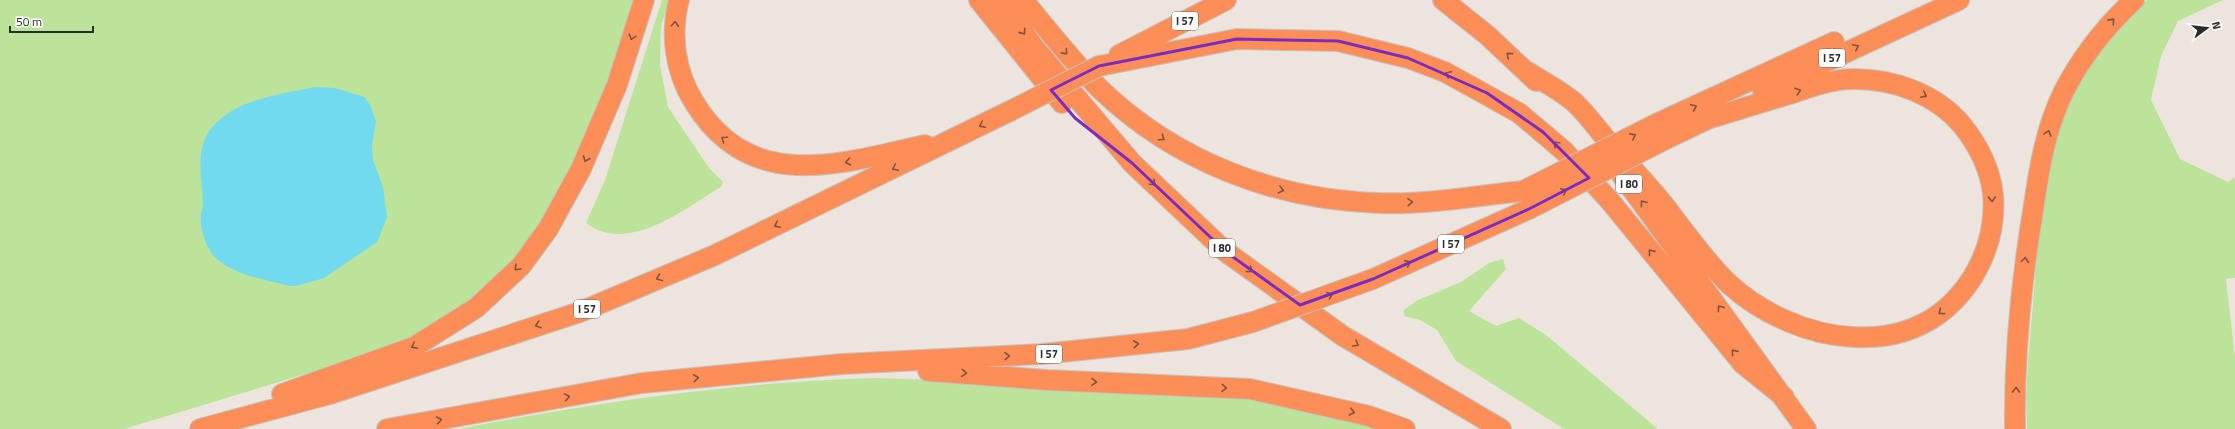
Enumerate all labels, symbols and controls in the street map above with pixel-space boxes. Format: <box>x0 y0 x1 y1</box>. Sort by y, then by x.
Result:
scale bar <box>10 8 93 34</box>
north arrow <box>2187 8 2227 48</box>
text: 50 m <box>16 12 42 31</box>
road number: I 57 <box>1172 12 1198 30</box>
one-way arrow <box>2108 18 2115 26</box>
text: N <box>2208 20 2225 31</box>
one-way arrow <box>671 21 680 27</box>
one-way arrow <box>1018 28 1026 35</box>
one-way arrow <box>628 33 637 40</box>
one-way arrow <box>1851 44 1859 52</box>
one-way arrow <box>1061 47 1068 54</box>
road number: I 57 <box>1819 49 1845 67</box>
one-way arrow <box>1507 53 1514 60</box>
one-way arrow <box>1444 71 1452 79</box>
one-way arrow <box>1794 87 1801 96</box>
one-way arrow <box>1919 91 1927 98</box>
one-way arrow <box>1689 104 1697 112</box>
one-way arrow <box>979 120 987 128</box>
one-way arrow <box>2043 129 2052 136</box>
one-way arrow <box>1158 133 1165 140</box>
one-way arrow <box>1629 133 1636 141</box>
one-way arrow <box>722 137 729 144</box>
one-way arrow <box>1553 141 1561 148</box>
one-way arrow <box>582 155 590 162</box>
one-way arrow <box>845 157 851 165</box>
one-way arrow <box>891 164 899 171</box>
road number: I 80 <box>1616 175 1642 193</box>
one-way arrow <box>1148 179 1156 186</box>
one-way arrow <box>1277 185 1284 194</box>
one-way arrow <box>1559 189 1567 196</box>
one-way arrow <box>1988 196 1997 202</box>
one-way arrow <box>1407 198 1413 207</box>
one-way arrow <box>1641 201 1648 208</box>
one-way arrow <box>774 220 782 228</box>
road number: I 57 <box>1438 235 1464 253</box>
road number: I 80 <box>1209 239 1235 257</box>
one-way arrow <box>1649 249 1656 256</box>
one-way arrow <box>2020 257 2029 263</box>
one-way arrow <box>1404 260 1412 268</box>
one-way arrow <box>514 264 522 271</box>
one-way arrow <box>1246 265 1253 273</box>
one-way arrow <box>656 273 663 281</box>
one-way arrow <box>1326 291 1333 299</box>
road number: I 57 <box>574 300 600 318</box>
one-way arrow <box>1718 306 1725 313</box>
one-way arrow <box>1938 307 1945 314</box>
one-way arrow <box>535 321 542 329</box>
one-way arrow <box>1133 340 1139 349</box>
one-way arrow <box>1352 340 1359 347</box>
one-way arrow <box>411 341 418 349</box>
road number: I 57 <box>1036 345 1062 363</box>
one-way arrow <box>1731 350 1738 357</box>
one-way arrow <box>1004 352 1010 360</box>
one-way arrow <box>961 369 968 378</box>
one-way arrow <box>693 374 699 383</box>
one-way arrow <box>1091 378 1097 386</box>
one-way arrow <box>1221 384 1227 392</box>
one-way arrow <box>2012 387 2020 393</box>
one-way arrow <box>564 393 570 401</box>
one-way arrow <box>1348 408 1355 416</box>
one-way arrow <box>436 416 443 424</box>

